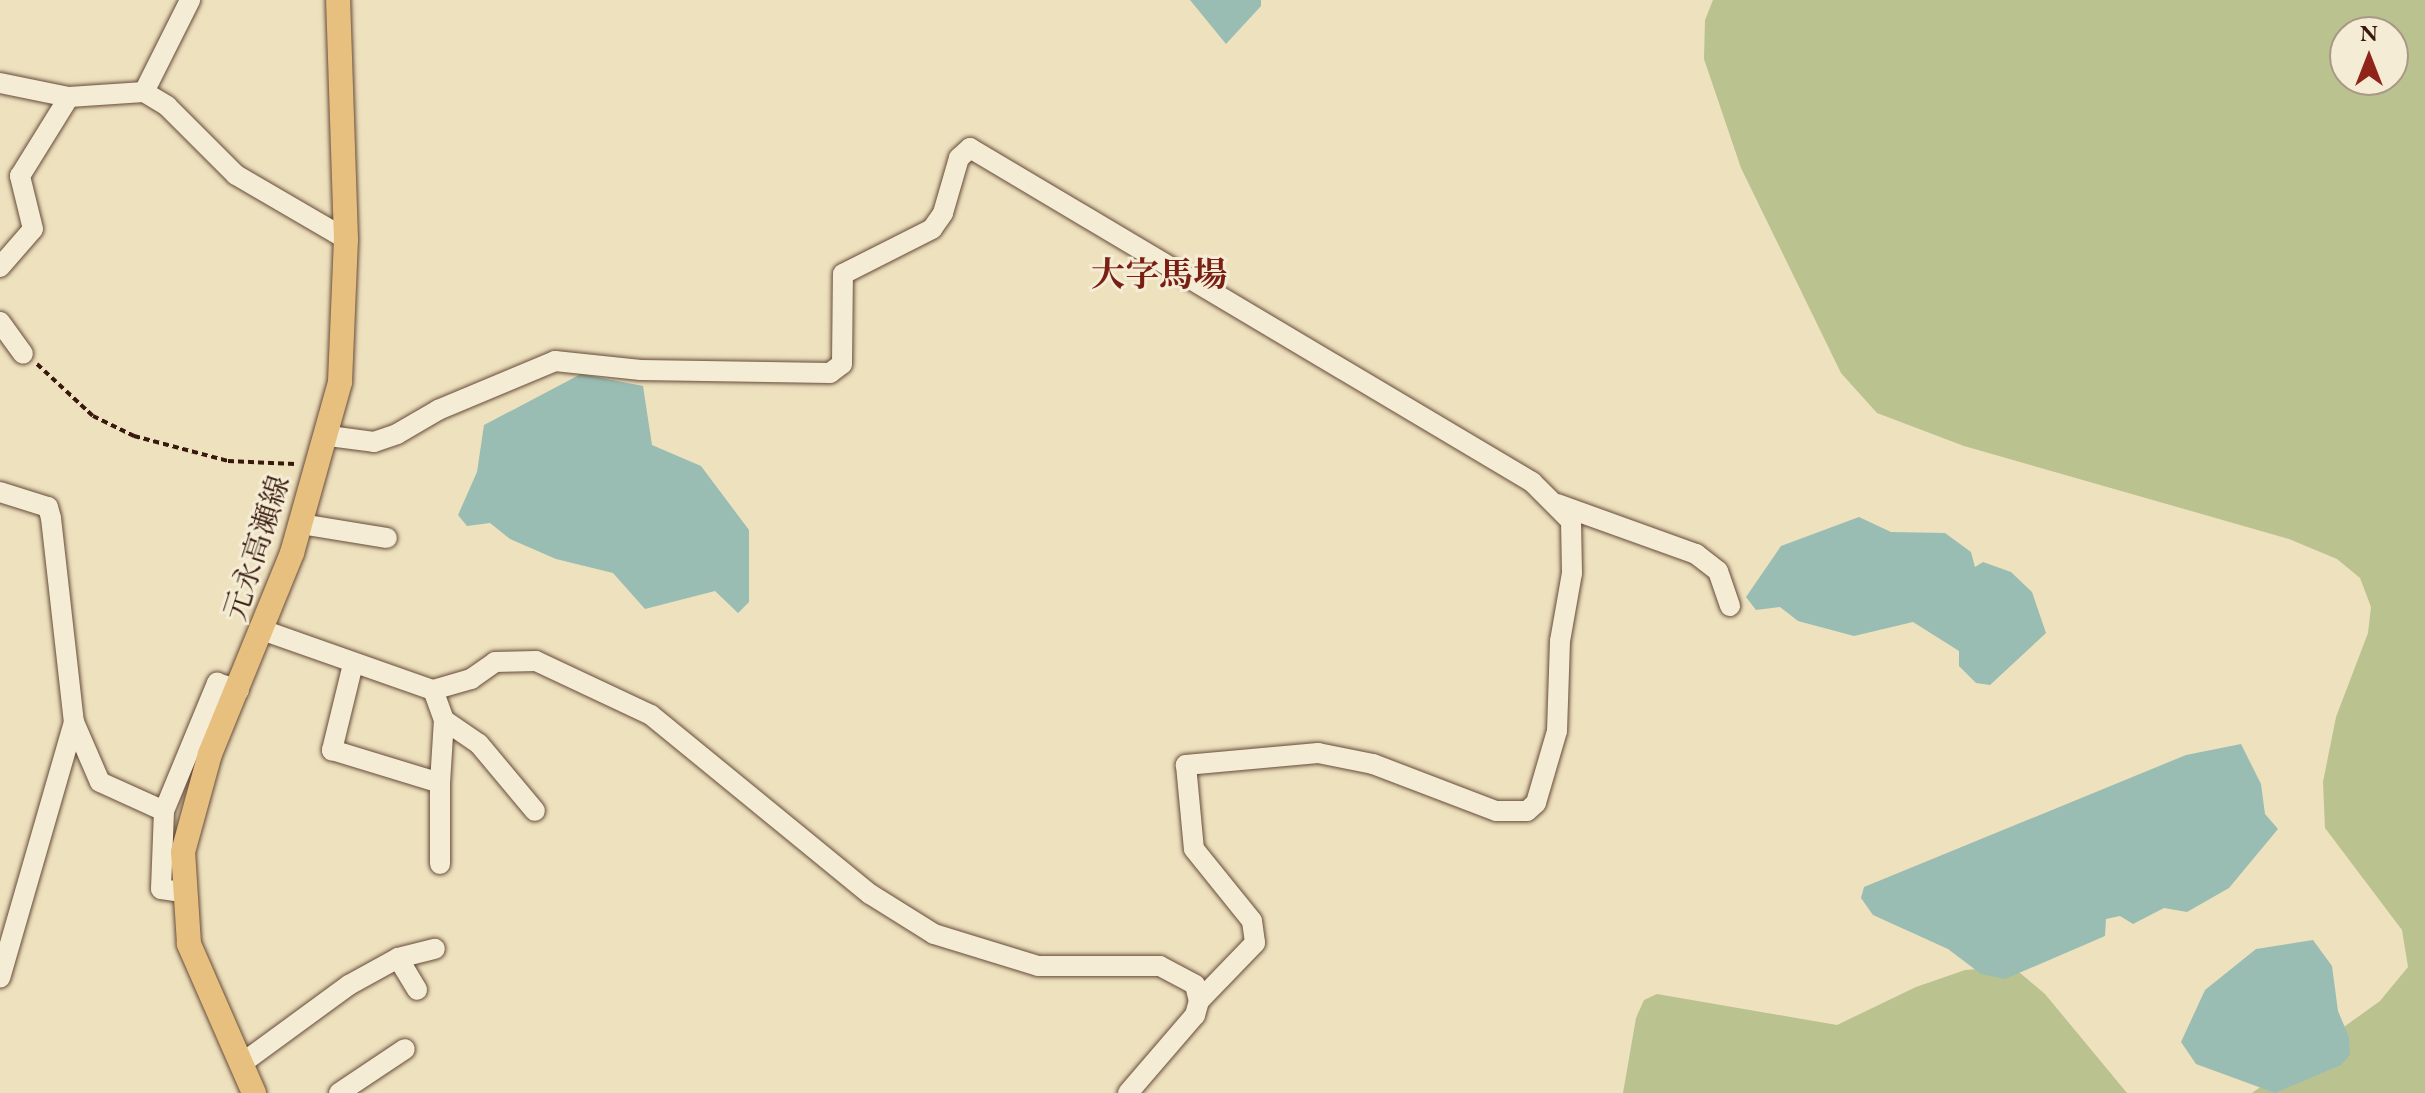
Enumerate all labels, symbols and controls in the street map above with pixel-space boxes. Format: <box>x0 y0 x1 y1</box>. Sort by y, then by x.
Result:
north arrow <box>2329 16 2409 96</box>
text: N <box>2360 19 2378 48</box>
district label: 大字馬場 <box>1091 255 1227 295</box>
street label: 元永高瀬線 <box>217 471 297 625</box>

